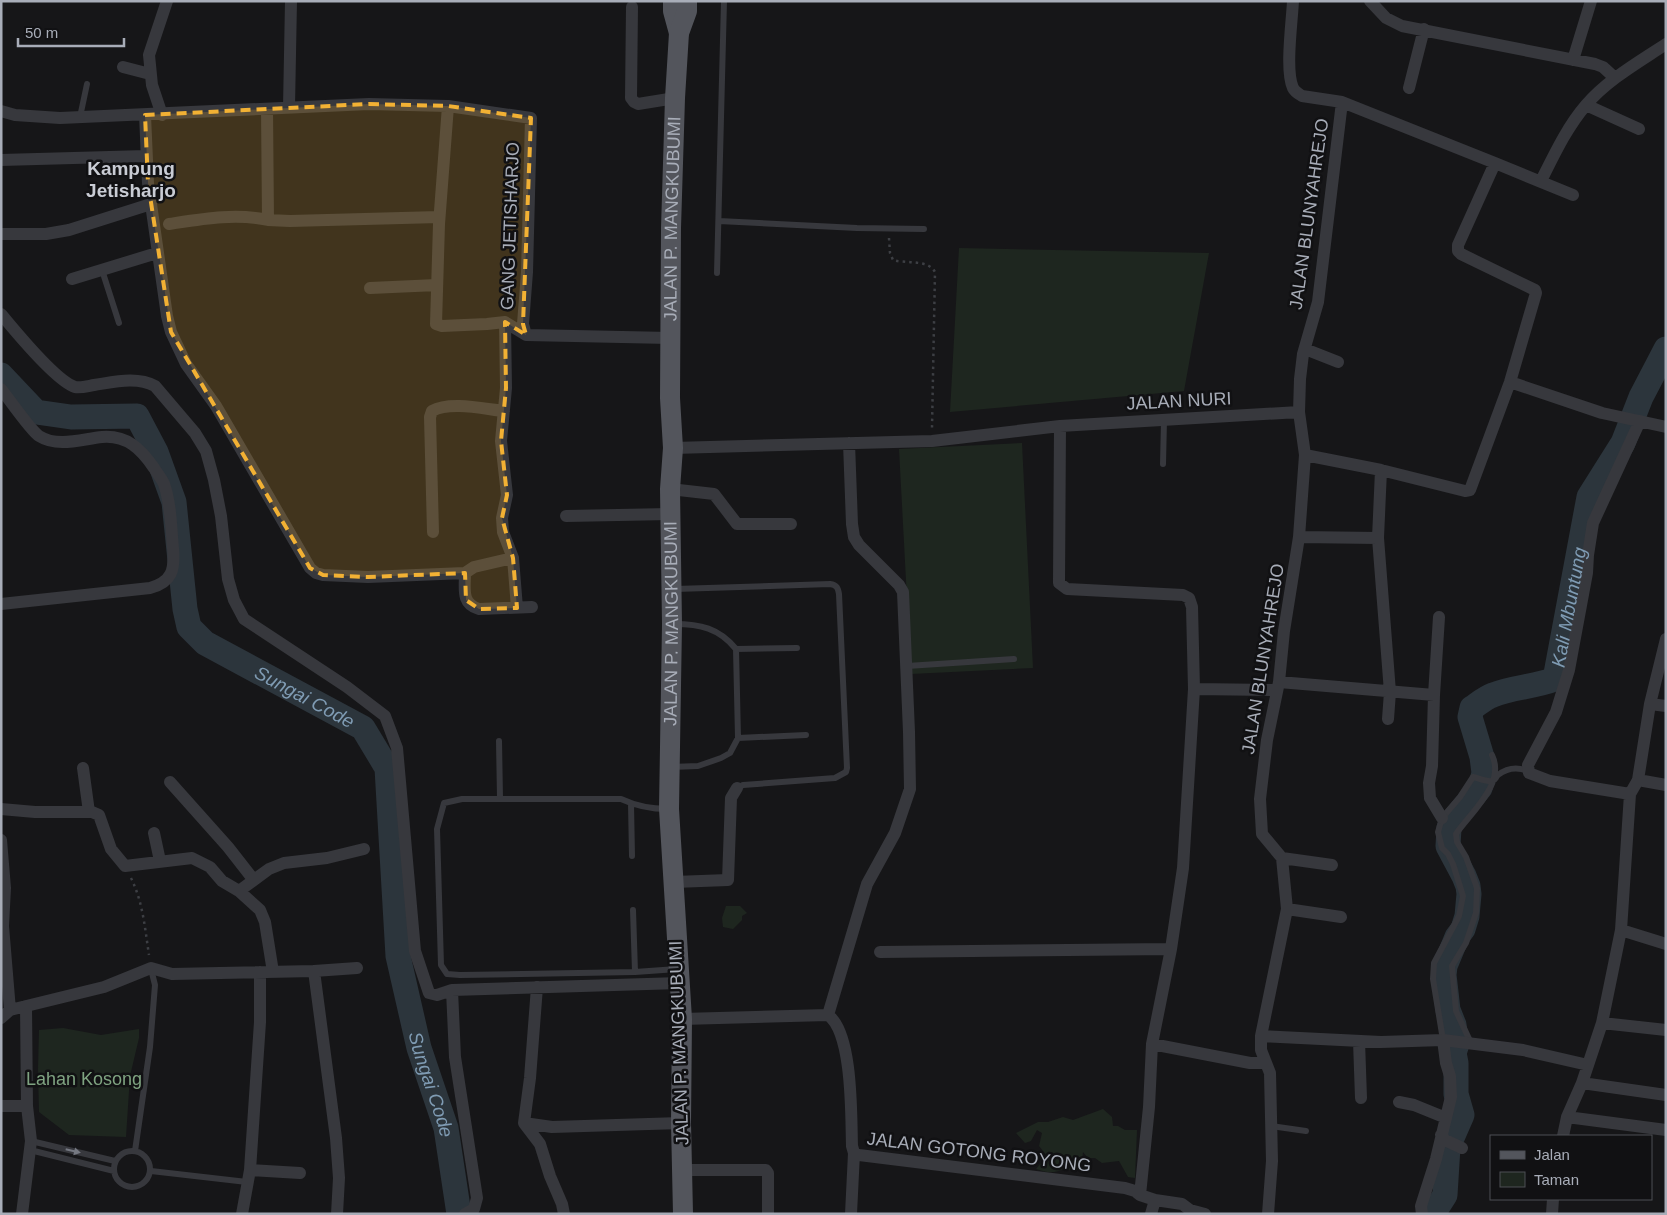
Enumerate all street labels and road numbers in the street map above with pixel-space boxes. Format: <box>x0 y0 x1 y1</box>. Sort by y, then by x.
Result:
street label: JALAN P. MANGKUBUMI <box>660 116 684 321</box>
street label: JALAN BLUNYAHREJO <box>1286 117 1332 311</box>
street label: GANG JETISHARJO <box>497 142 523 310</box>
street label: JALAN NURI <box>1126 388 1232 414</box>
street label: JALAN P. MANGKUBUMI <box>660 521 682 726</box>
street label: JALAN BLUNYAHREJO <box>1238 562 1288 756</box>
street label: JALAN P. MANGKUBUMI <box>665 940 693 1146</box>
street label: JALAN GOTONG ROYONG <box>866 1128 1092 1176</box>

